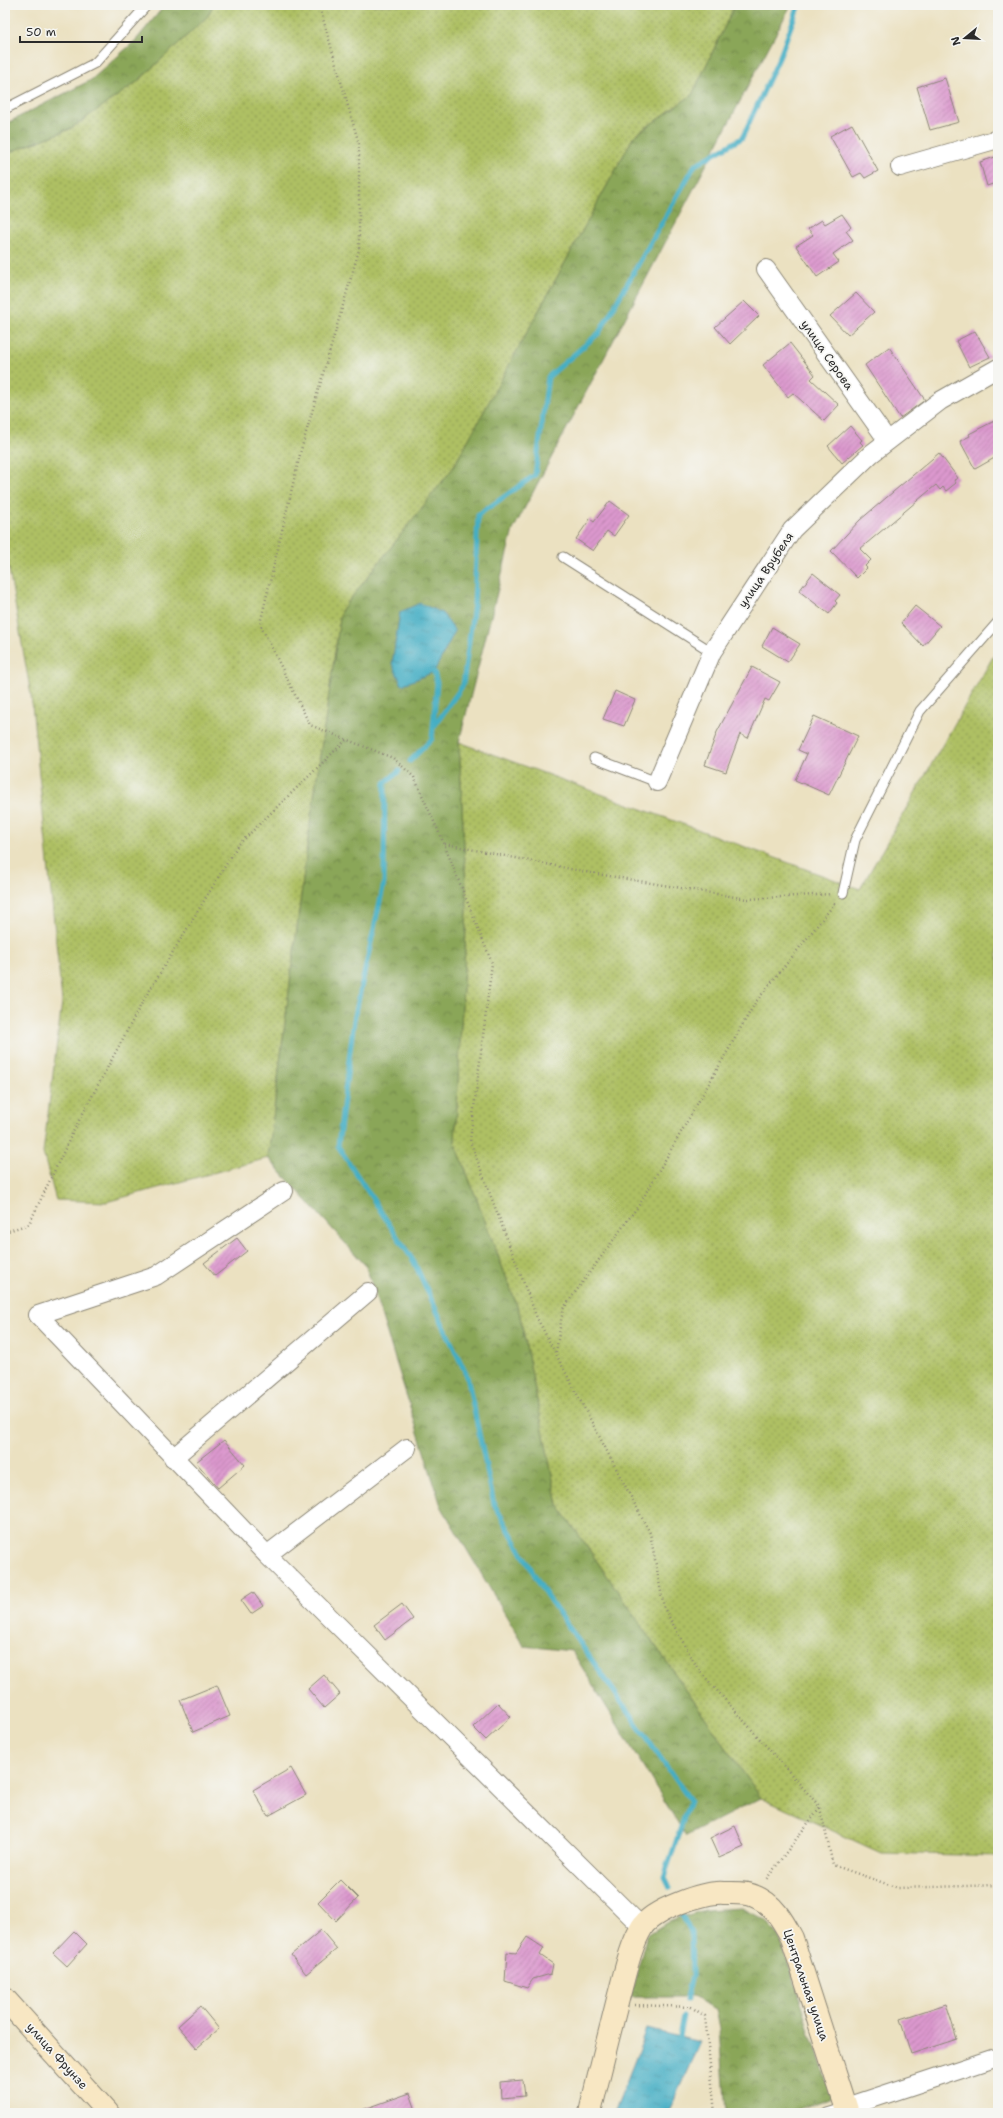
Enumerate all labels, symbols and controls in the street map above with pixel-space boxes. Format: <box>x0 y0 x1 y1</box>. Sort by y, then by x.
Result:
scale bar <box>20 18 142 44</box>
north arrow <box>945 18 985 58</box>
text: 50 m <box>26 24 56 40</box>
text: N <box>947 34 964 47</box>
street label: улица Серова <box>797 317 857 394</box>
street label: улица Врубеля <box>735 529 797 611</box>
street label: Центральная улица <box>779 1927 833 2043</box>
street label: улица Фрунзе <box>23 2019 91 2093</box>

